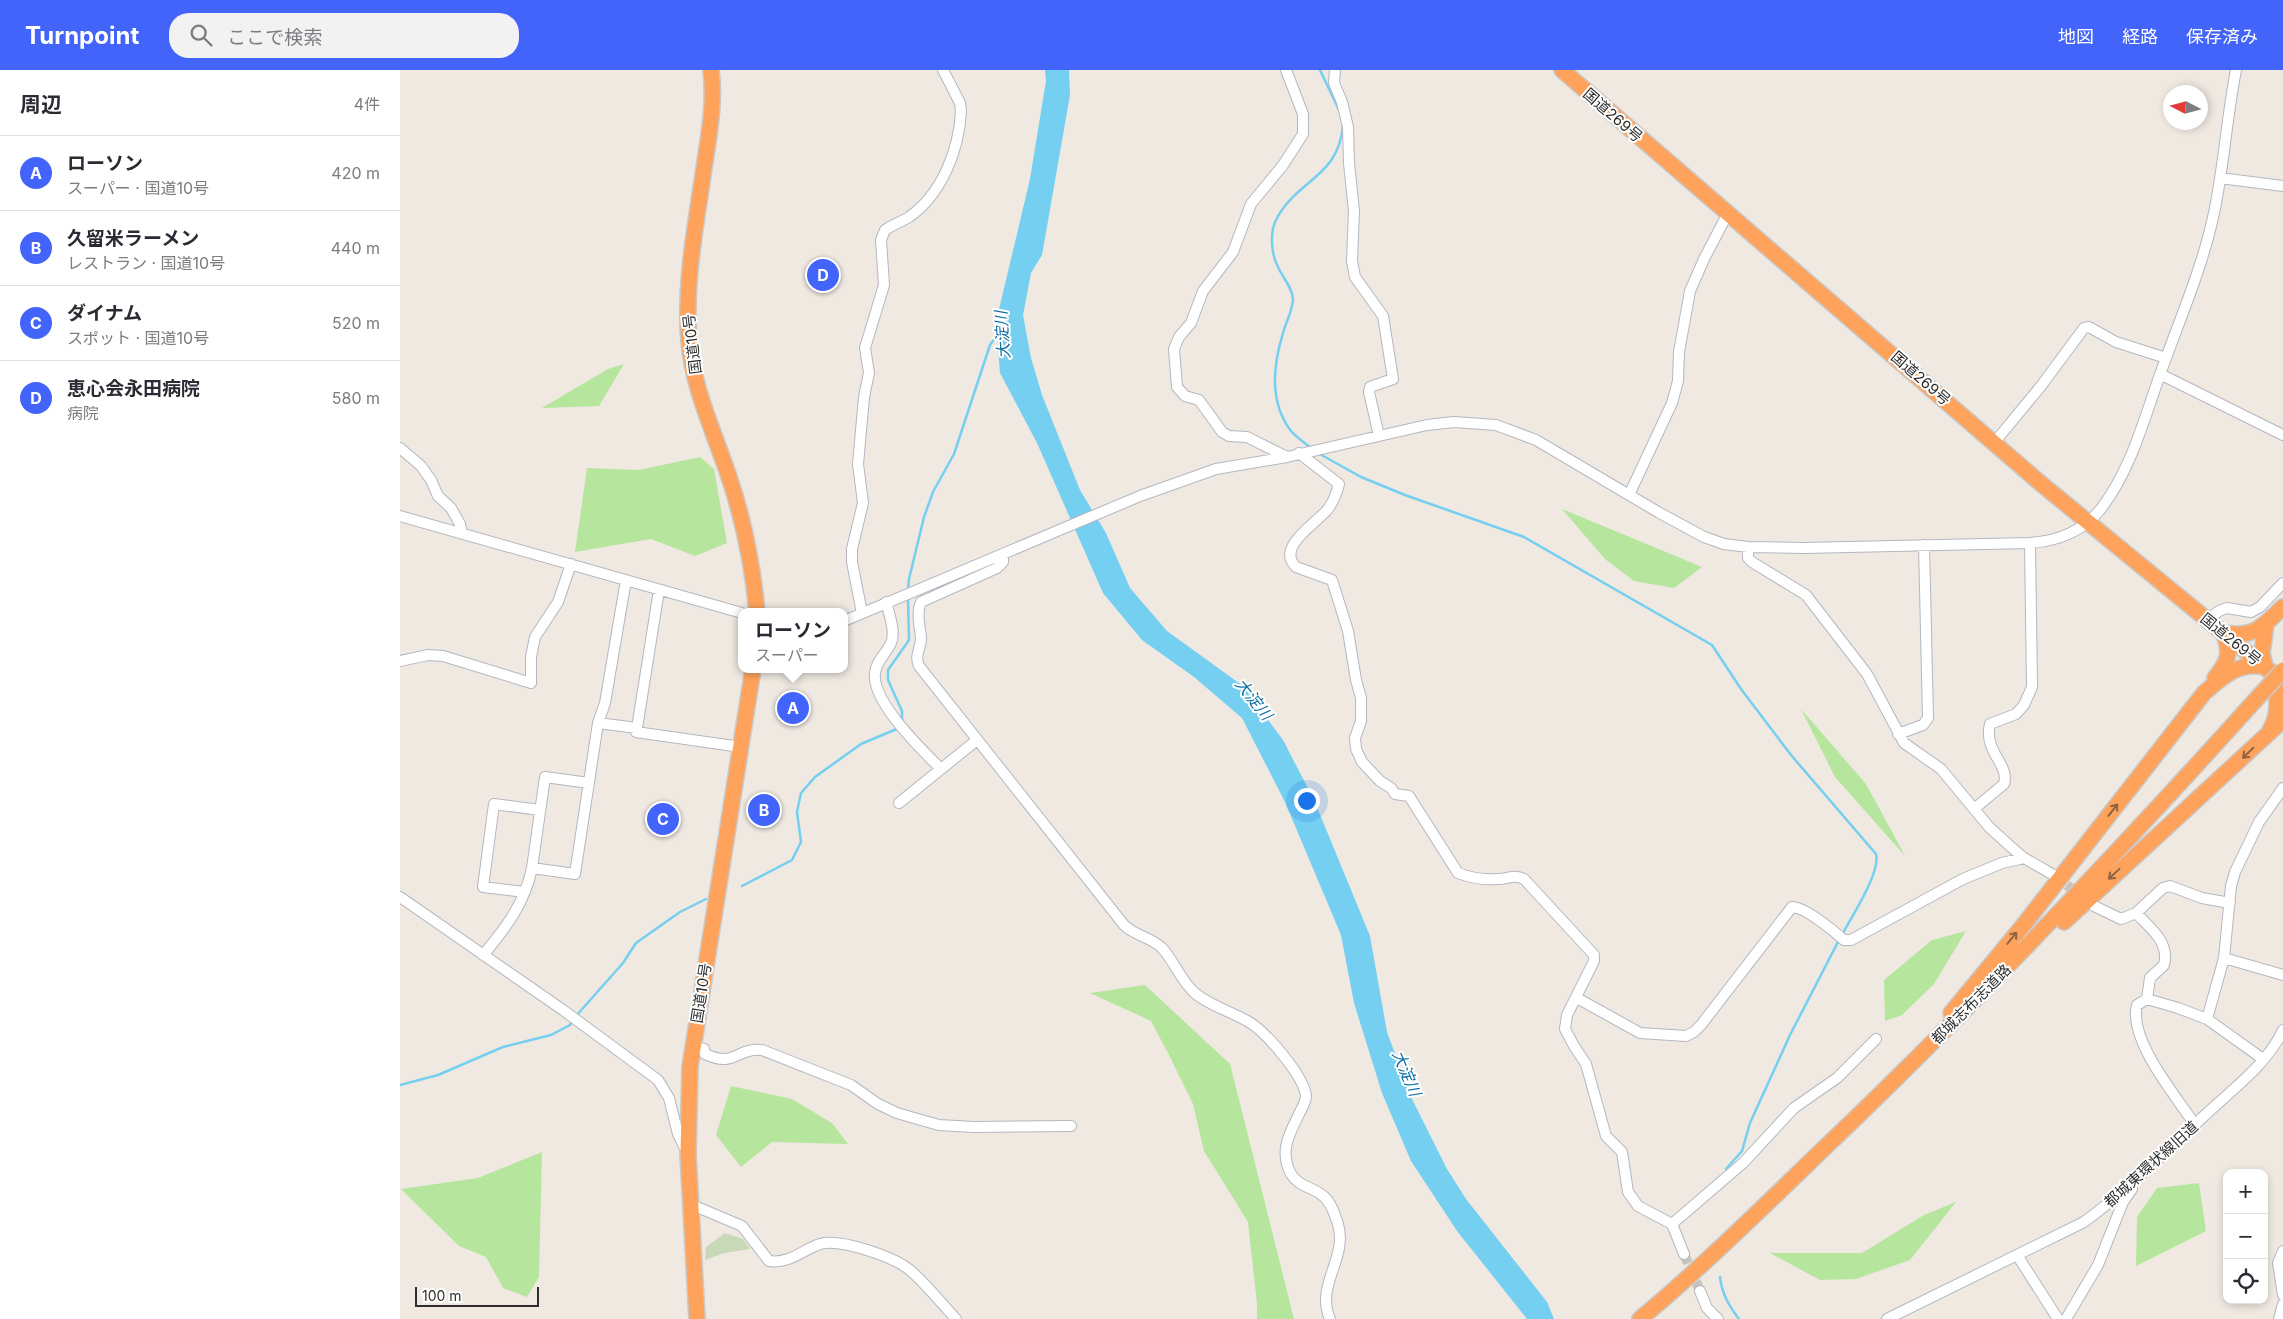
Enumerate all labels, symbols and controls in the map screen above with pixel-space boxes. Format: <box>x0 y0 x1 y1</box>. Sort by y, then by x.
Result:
search box <box>169 13 519 58</box>
text: Turnpoint <box>25 21 139 50</box>
icon: search <box>187 21 215 49</box>
text: ここで検索 <box>227 26 322 49</box>
text: 地図 <box>2058 26 2094 47</box>
text: 経路 <box>2122 26 2158 47</box>
text: 保存済み <box>2186 26 2258 47</box>
street label: 国道269号 <box>1579 84 1647 146</box>
north arrow <box>2163 85 2208 130</box>
text: 周辺 <box>20 92 62 117</box>
text: 4件 <box>354 94 380 114</box>
text: ローソン <box>67 152 143 175</box>
text: A <box>30 163 42 183</box>
text: 420 m <box>331 163 380 183</box>
text: スーパー · 国道10号 <box>67 178 209 198</box>
text: 久留米ラーメン <box>67 227 199 250</box>
text: B <box>31 238 41 258</box>
text: 440 m <box>331 238 380 258</box>
text: レストラン · 国道10号 <box>67 253 225 273</box>
pin: D <box>807 256 839 294</box>
text: ダイナム <box>67 302 142 325</box>
water label: 大淀川 <box>990 308 1014 360</box>
text: C <box>30 313 42 333</box>
text: 520 m <box>332 313 380 333</box>
street label: 国道10号 <box>679 313 705 375</box>
text: スポット · 国道10号 <box>67 328 209 348</box>
street label: 国道269号 <box>1887 347 1955 409</box>
text: 恵心会永田病院 <box>67 377 200 400</box>
text: D <box>30 388 42 408</box>
text: 580 m <box>332 388 380 408</box>
text: 病院 <box>67 403 99 423</box>
popup <box>738 608 848 673</box>
street label: 国道269号 <box>2197 609 2265 669</box>
text: ローソン <box>755 619 831 642</box>
text: スーパー <box>755 645 819 665</box>
water label: 大淀川 <box>1231 674 1278 725</box>
pin: A <box>777 689 809 727</box>
one-way arrow <box>2241 747 2254 759</box>
your location <box>1294 788 1320 814</box>
pin: B <box>748 791 780 829</box>
pin: C <box>647 800 679 838</box>
one-way arrow <box>2107 804 2118 817</box>
one-way arrow <box>2108 868 2121 880</box>
one-way arrow <box>2007 932 2018 945</box>
street label: 都城志布志道路 <box>1927 960 2015 1048</box>
street label: 国道10号 <box>687 962 715 1024</box>
water label: 大淀川 <box>1388 1047 1426 1101</box>
street label: 都城東環状線旧道 <box>2100 1117 2202 1211</box>
map controls <box>2223 1169 2268 1304</box>
button: + <box>2223 1169 2268 1214</box>
button: − <box>2223 1214 2268 1259</box>
button: locate <box>2223 1259 2268 1304</box>
scale bar <box>415 1284 539 1307</box>
text: 100 m <box>422 1287 462 1304</box>

